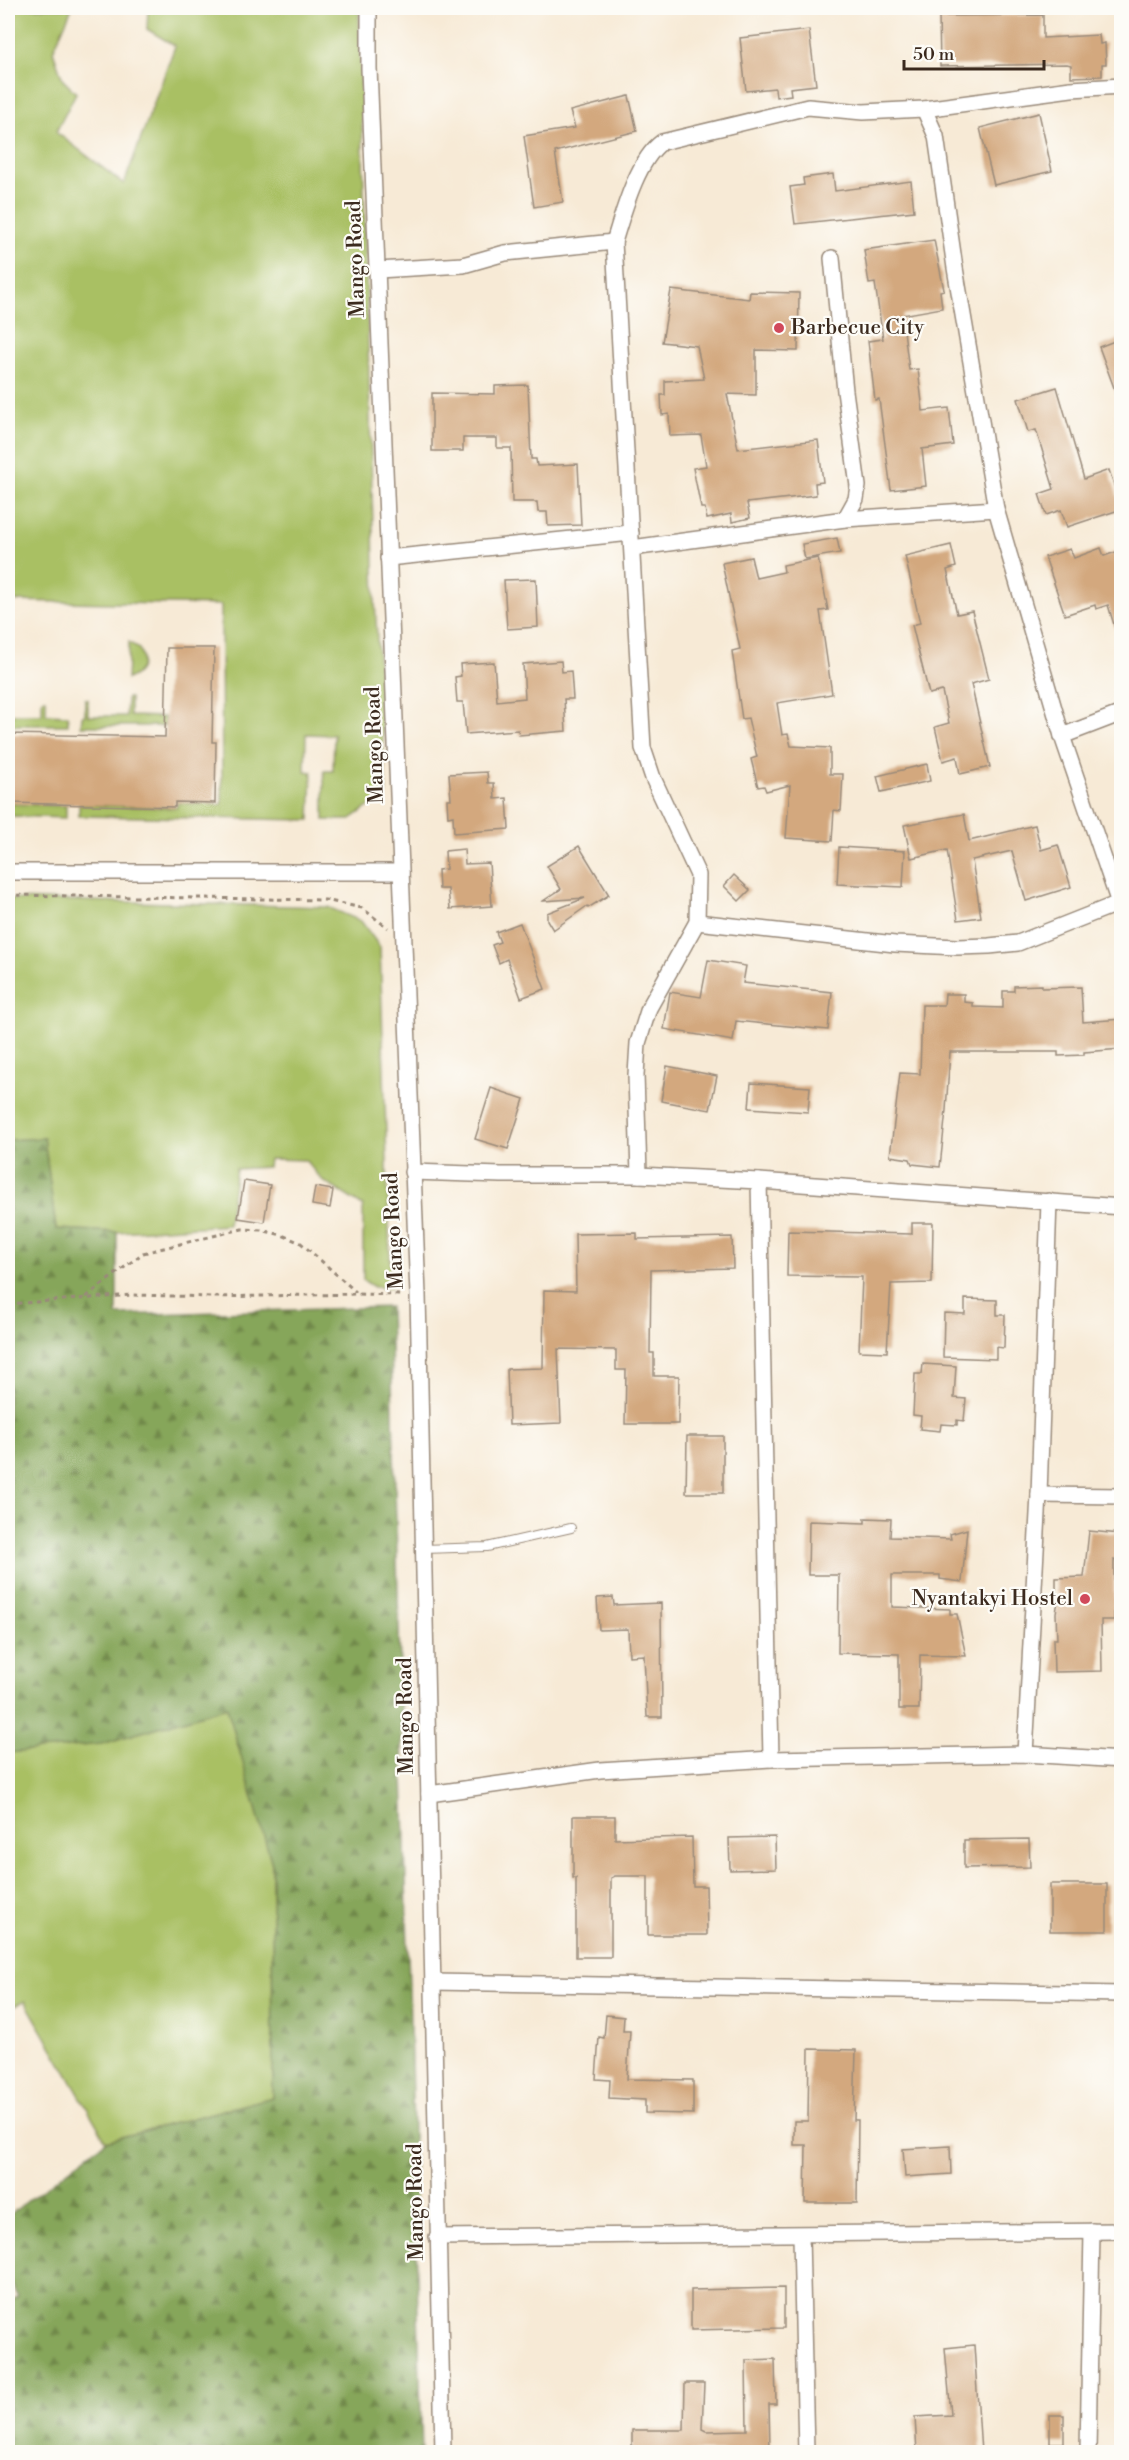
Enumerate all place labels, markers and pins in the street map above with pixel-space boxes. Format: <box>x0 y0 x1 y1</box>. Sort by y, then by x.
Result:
place label: Barbecue City <box>790 315 925 341</box>
marker: Barbecue City <box>772 321 786 335</box>
place label: Nyantakyi Hostel <box>912 1586 1073 1612</box>
marker: Nyantakyi Hostel <box>1078 1592 1092 1606</box>

